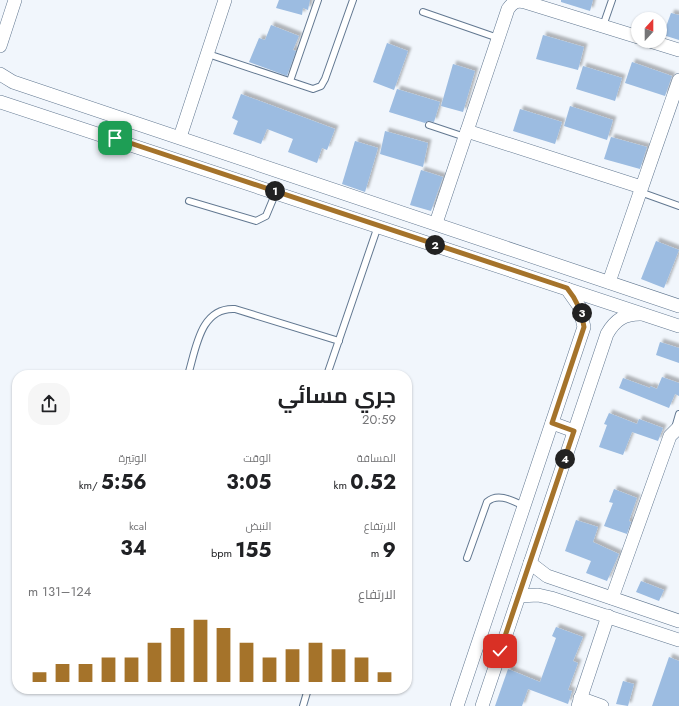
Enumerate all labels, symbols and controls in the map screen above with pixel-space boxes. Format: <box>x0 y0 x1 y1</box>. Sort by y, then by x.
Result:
north arrow <box>631 12 667 48</box>
map controls <box>631 12 667 48</box>
pin <box>98 121 132 155</box>
icon: arrive <box>104 127 126 149</box>
pin: 1 <box>265 181 285 201</box>
text: 1 <box>272 183 278 199</box>
pin: 2 <box>425 235 445 255</box>
text: 2 <box>431 237 439 253</box>
pin: 3 <box>572 303 592 323</box>
text: 3 <box>579 305 585 321</box>
text: جري مسائي <box>278 379 396 411</box>
button: share <box>28 383 70 425</box>
text: 20:59 <box>362 410 396 429</box>
pin: 4 <box>555 449 575 469</box>
text: الوتيرة <box>118 450 147 466</box>
text: الوقت <box>243 450 271 466</box>
text: المسافة <box>357 450 396 466</box>
text: 4 <box>561 451 569 467</box>
text: 5:56 <box>101 468 147 497</box>
text: 3:05 <box>226 468 271 497</box>
text: 0.52 <box>350 468 396 497</box>
text: /km <box>79 477 101 493</box>
text: km <box>334 477 350 493</box>
text: kcal <box>129 518 147 534</box>
text: النبض <box>245 518 271 534</box>
text: الارتفاع <box>364 518 396 534</box>
text: 34 <box>120 534 147 563</box>
text: 155 <box>235 536 271 565</box>
text: 9 <box>383 536 396 565</box>
text: bpm <box>211 545 235 561</box>
text: m <box>371 545 383 561</box>
text: 124–131 m <box>28 582 91 601</box>
text: الارتفاع <box>358 585 396 604</box>
pin <box>483 634 517 668</box>
icon: check <box>489 640 511 662</box>

